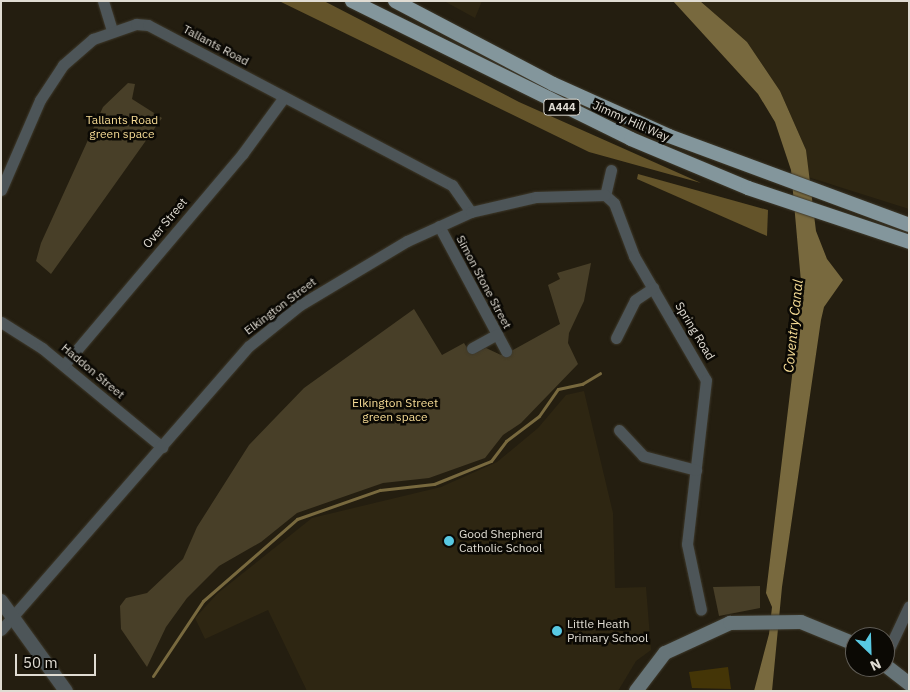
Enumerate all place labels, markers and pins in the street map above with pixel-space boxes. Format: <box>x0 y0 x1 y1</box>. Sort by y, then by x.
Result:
place label: Good Shepherd Catholic School <box>459 527 543 555</box>
marker: Good Shepherd Catholic School <box>443 535 455 547</box>
place label: Little Heath Primary School <box>567 617 648 645</box>
marker: Little Heath Primary School <box>551 625 563 637</box>

